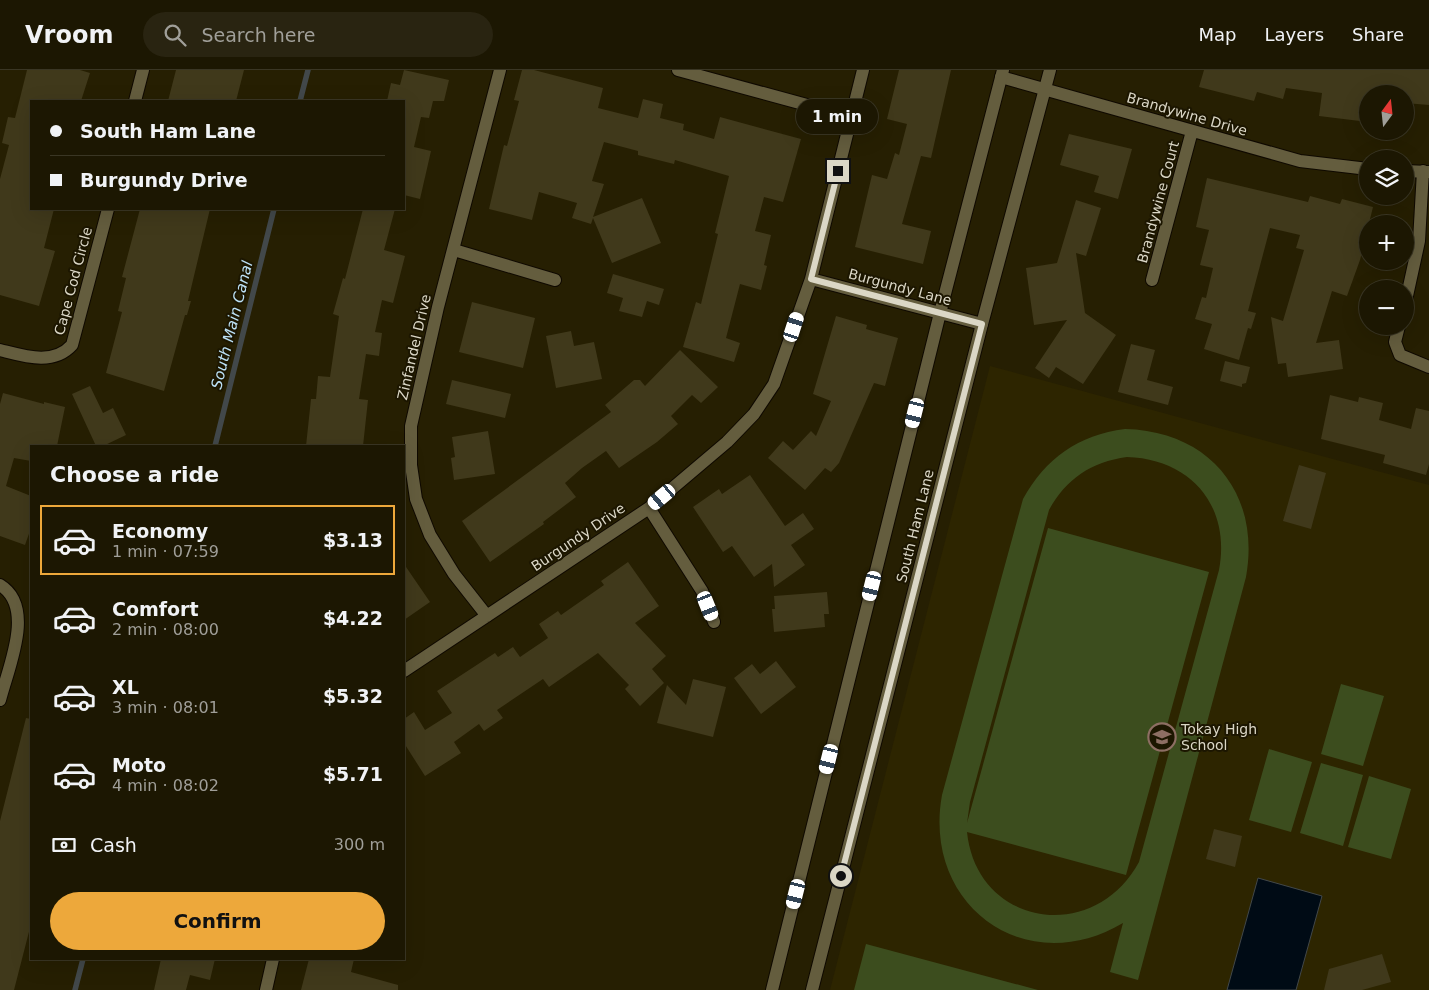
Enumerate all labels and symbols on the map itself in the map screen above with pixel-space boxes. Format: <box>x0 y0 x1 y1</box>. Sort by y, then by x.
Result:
north arrow <box>1359 85 1414 140</box>
street label: Brandywine Drive <box>1125 89 1249 139</box>
callout: 1 min <box>797 98 879 134</box>
street label: Brandywine Court <box>1134 139 1182 265</box>
route end <box>827 160 849 182</box>
street label: Cape Cod Circle <box>51 225 95 337</box>
water label: South Main Canal <box>207 258 257 391</box>
street label: Burgundy Lane <box>847 266 953 308</box>
street label: Zinfandel Drive <box>394 293 434 401</box>
car <box>782 310 805 344</box>
car <box>904 397 925 429</box>
street label: South Ham Lane <box>893 468 937 584</box>
car <box>645 482 678 512</box>
street label: Burgundy Drive <box>528 500 628 574</box>
car <box>861 570 882 602</box>
car <box>695 589 720 623</box>
place label: Tokay High School <box>1180 721 1257 753</box>
school or university icon: Tokay High School <box>1147 722 1177 752</box>
car <box>818 743 839 775</box>
route start <box>830 865 852 887</box>
car <box>785 878 806 910</box>

